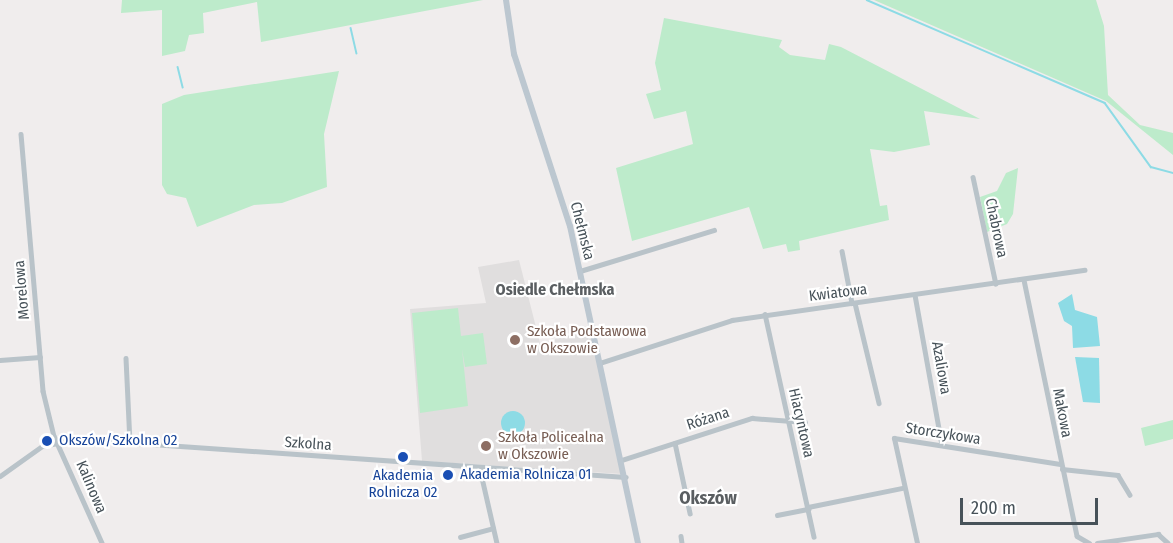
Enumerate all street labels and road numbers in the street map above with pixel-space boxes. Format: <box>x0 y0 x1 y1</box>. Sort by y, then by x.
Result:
street label: Chabrowa <box>981 197 1011 259</box>
street label: Chełmska <box>566 200 598 262</box>
street label: Morelowa <box>10 260 34 320</box>
street label: Kwiatowa <box>808 281 868 305</box>
street label: Azaliowa <box>927 340 955 396</box>
street label: Hiacyntowa <box>784 386 818 460</box>
street label: Makowa <box>1048 387 1076 439</box>
street label: Różana <box>684 404 732 434</box>
street label: Storczykowa <box>904 419 982 449</box>
street label: Szkolna <box>284 433 332 455</box>
street label: Kalinowa <box>72 458 110 516</box>

